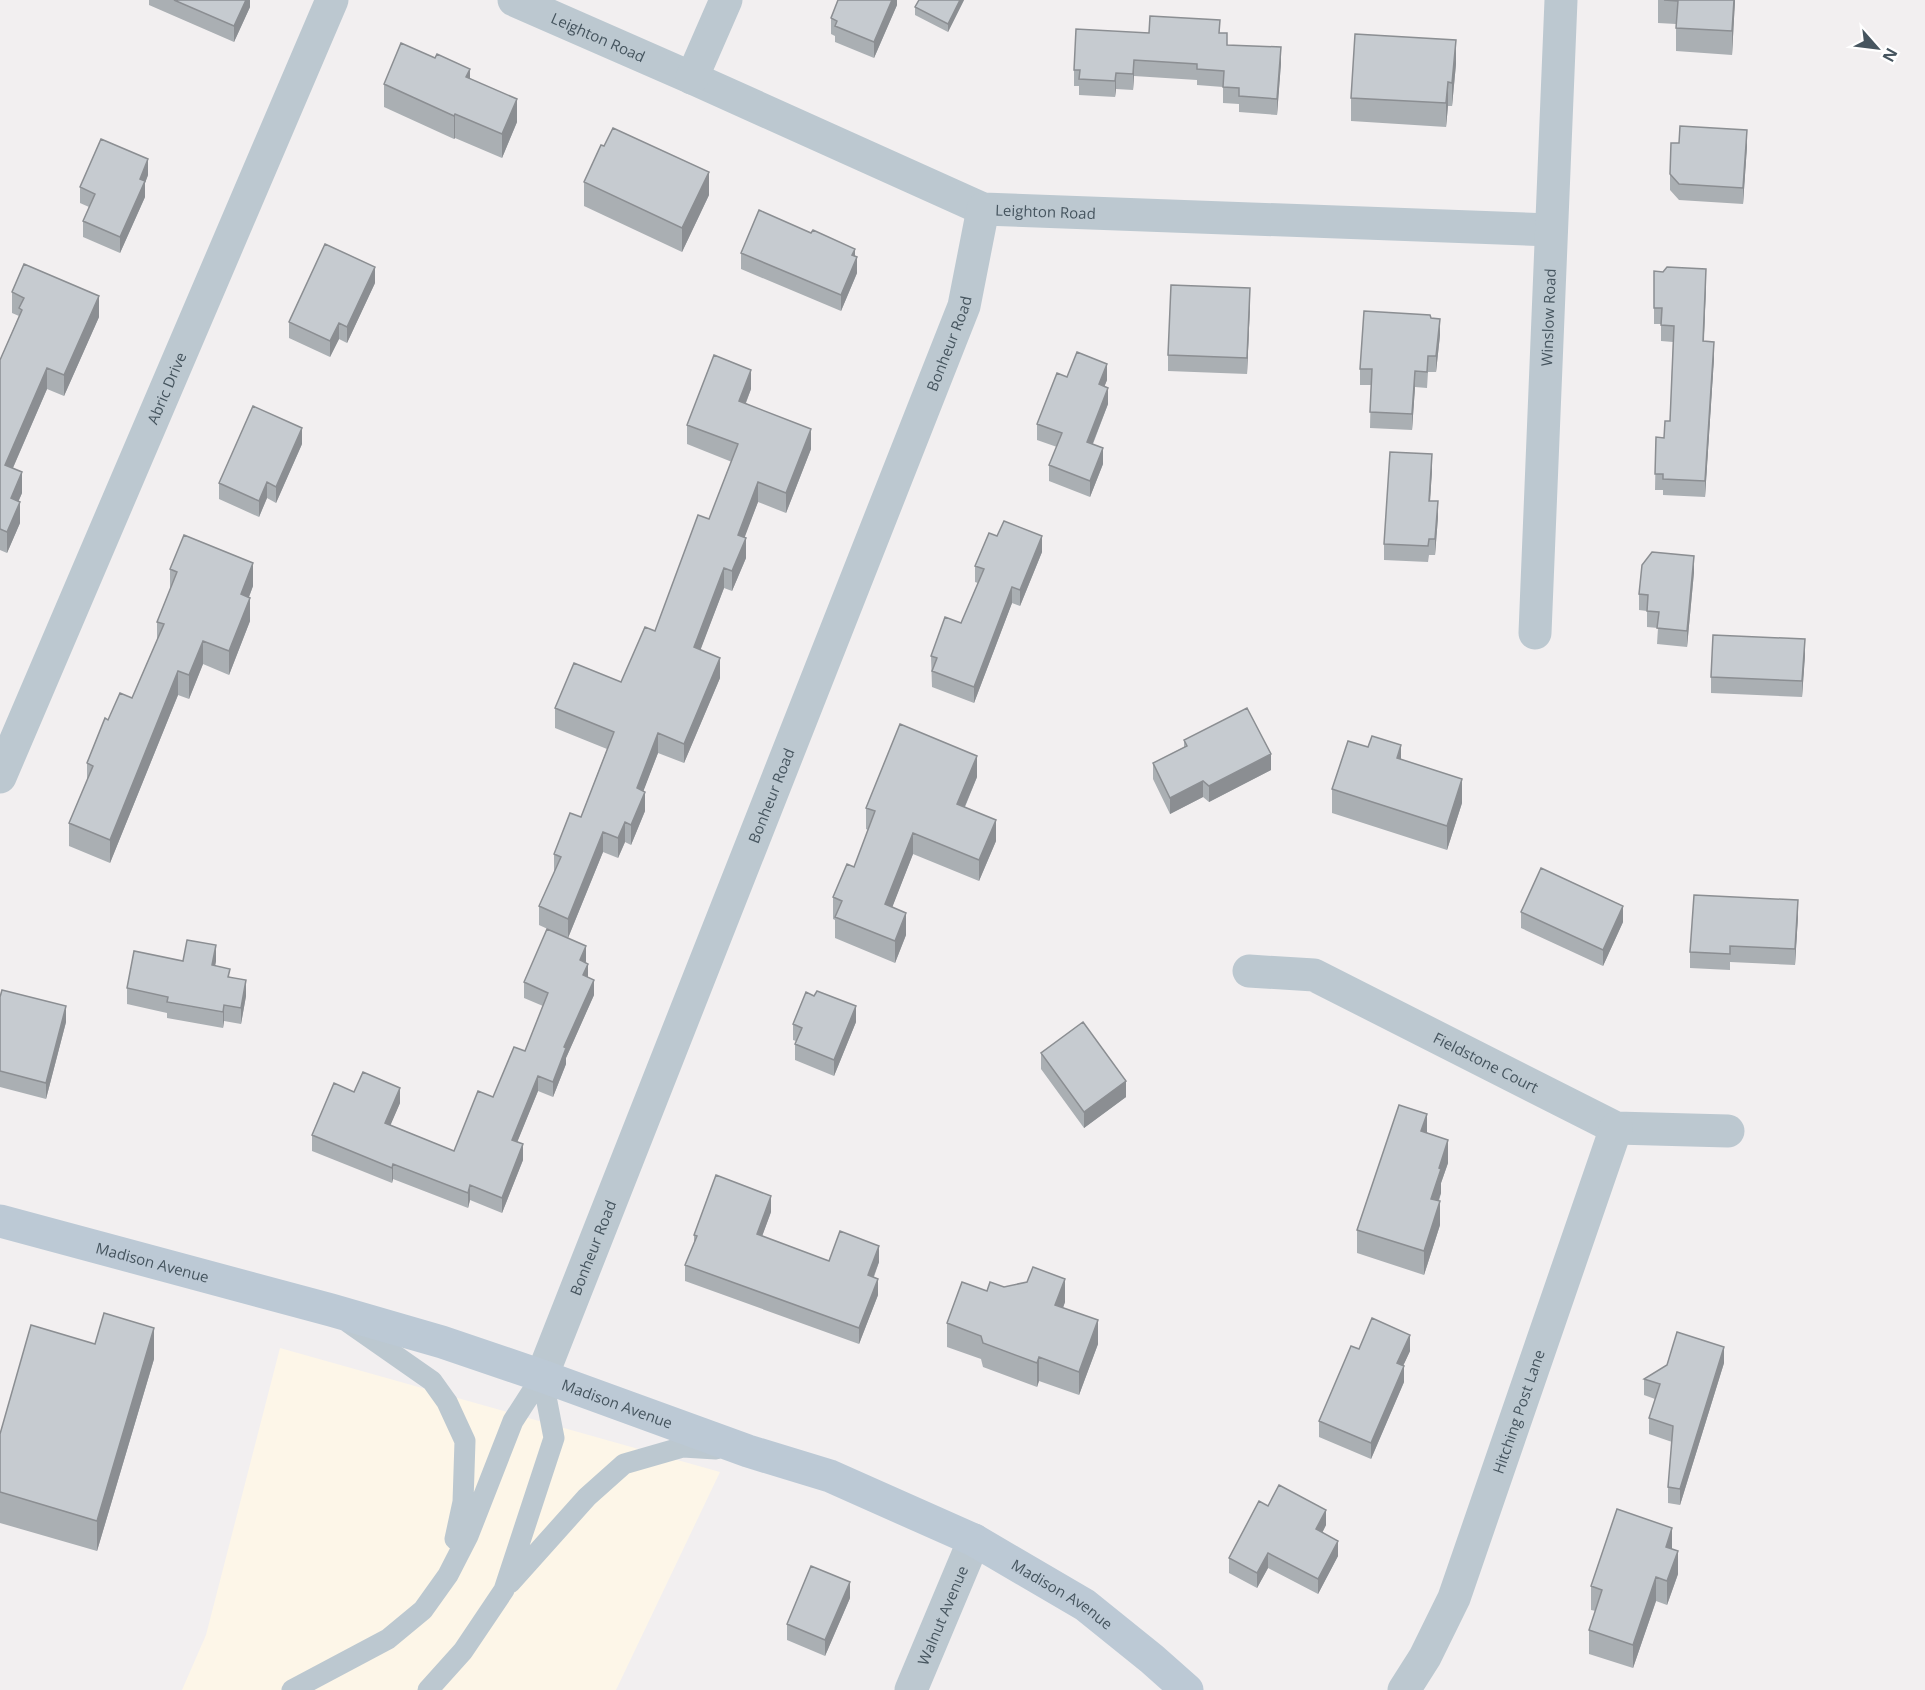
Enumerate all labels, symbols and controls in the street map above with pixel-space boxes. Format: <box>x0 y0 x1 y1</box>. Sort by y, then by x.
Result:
street label: Leighton Road <box>548 8 648 66</box>
north arrow <box>1847 18 1907 78</box>
text: N <box>1877 44 1903 66</box>
street label: Leighton Road <box>995 199 1096 223</box>
street label: Winslow Road <box>1536 268 1560 367</box>
street label: Bonheur Road <box>921 294 976 394</box>
street label: Abric Drive <box>142 349 190 427</box>
street label: Bonheur Road <box>743 745 799 846</box>
street label: Fieldstone Court <box>1430 1027 1542 1097</box>
street label: Bonheur Road <box>565 1197 620 1298</box>
street label: Madison Avenue <box>94 1237 211 1287</box>
street label: Hitching Post Lane <box>1488 1347 1549 1476</box>
street label: Madison Avenue <box>559 1374 675 1433</box>
street label: Madison Avenue <box>1008 1554 1117 1634</box>
street label: Walnut Avenue <box>913 1563 972 1668</box>

